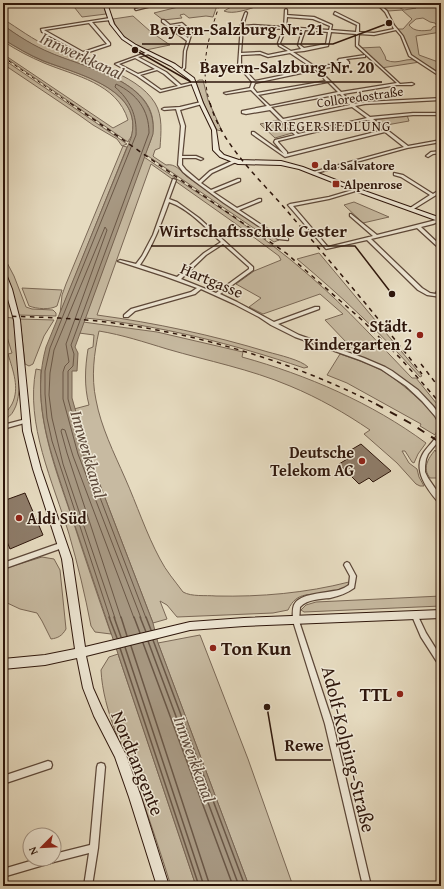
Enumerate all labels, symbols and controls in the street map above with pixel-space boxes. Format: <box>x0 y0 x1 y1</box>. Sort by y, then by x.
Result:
callout: Bayern-Salzburg Nr. 21 <box>142 15 333 44</box>
text: Bayern-Salzburg Nr. 21 <box>150 16 324 41</box>
water label: Innwerkkanal <box>36 25 128 85</box>
callout: Bayern-Salzburg Nr. 20 <box>191 53 382 82</box>
text: Bayern-Salzburg Nr. 20 <box>200 54 374 79</box>
street label: Colloredostraße <box>315 82 405 112</box>
district label: KRIEGERSIEDLUNG <box>265 116 391 136</box>
place label: da Salvatore <box>323 156 395 175</box>
marker: da Salvatore <box>310 160 320 170</box>
place label: Alpenrose <box>344 175 402 194</box>
marker: Alpenrose <box>331 179 341 189</box>
callout: Wirtschaftsschule Gester <box>151 217 355 246</box>
text: Wirtschaftsschule Gester <box>159 218 347 243</box>
street label: Hartgasse <box>177 256 247 304</box>
place label: Städt. Kindergarten 2 <box>304 314 412 356</box>
marker: Städt. Kindergarten 2 <box>415 330 425 340</box>
water label: Innwerkkanal <box>65 407 113 501</box>
place label: Deutsche Telekom AG <box>270 440 354 482</box>
marker: Deutsche Telekom AG <box>357 456 367 466</box>
place label: Aldi Süd <box>27 506 87 530</box>
marker: Aldi Süd <box>14 513 24 523</box>
place label: Ton Kun <box>221 634 292 662</box>
marker: Ton Kun <box>208 643 218 653</box>
street label: Adolf-Kolping-Straße <box>315 663 383 835</box>
place label: TTL <box>360 680 392 708</box>
marker: TTL <box>395 689 405 699</box>
street label: Nordtangente <box>104 706 172 820</box>
water label: Innwerkkanal <box>168 712 222 806</box>
callout: Rewe <box>276 731 331 760</box>
text: Rewe <box>284 732 324 757</box>
north arrow <box>22 827 62 867</box>
text: N <box>24 844 42 858</box>

